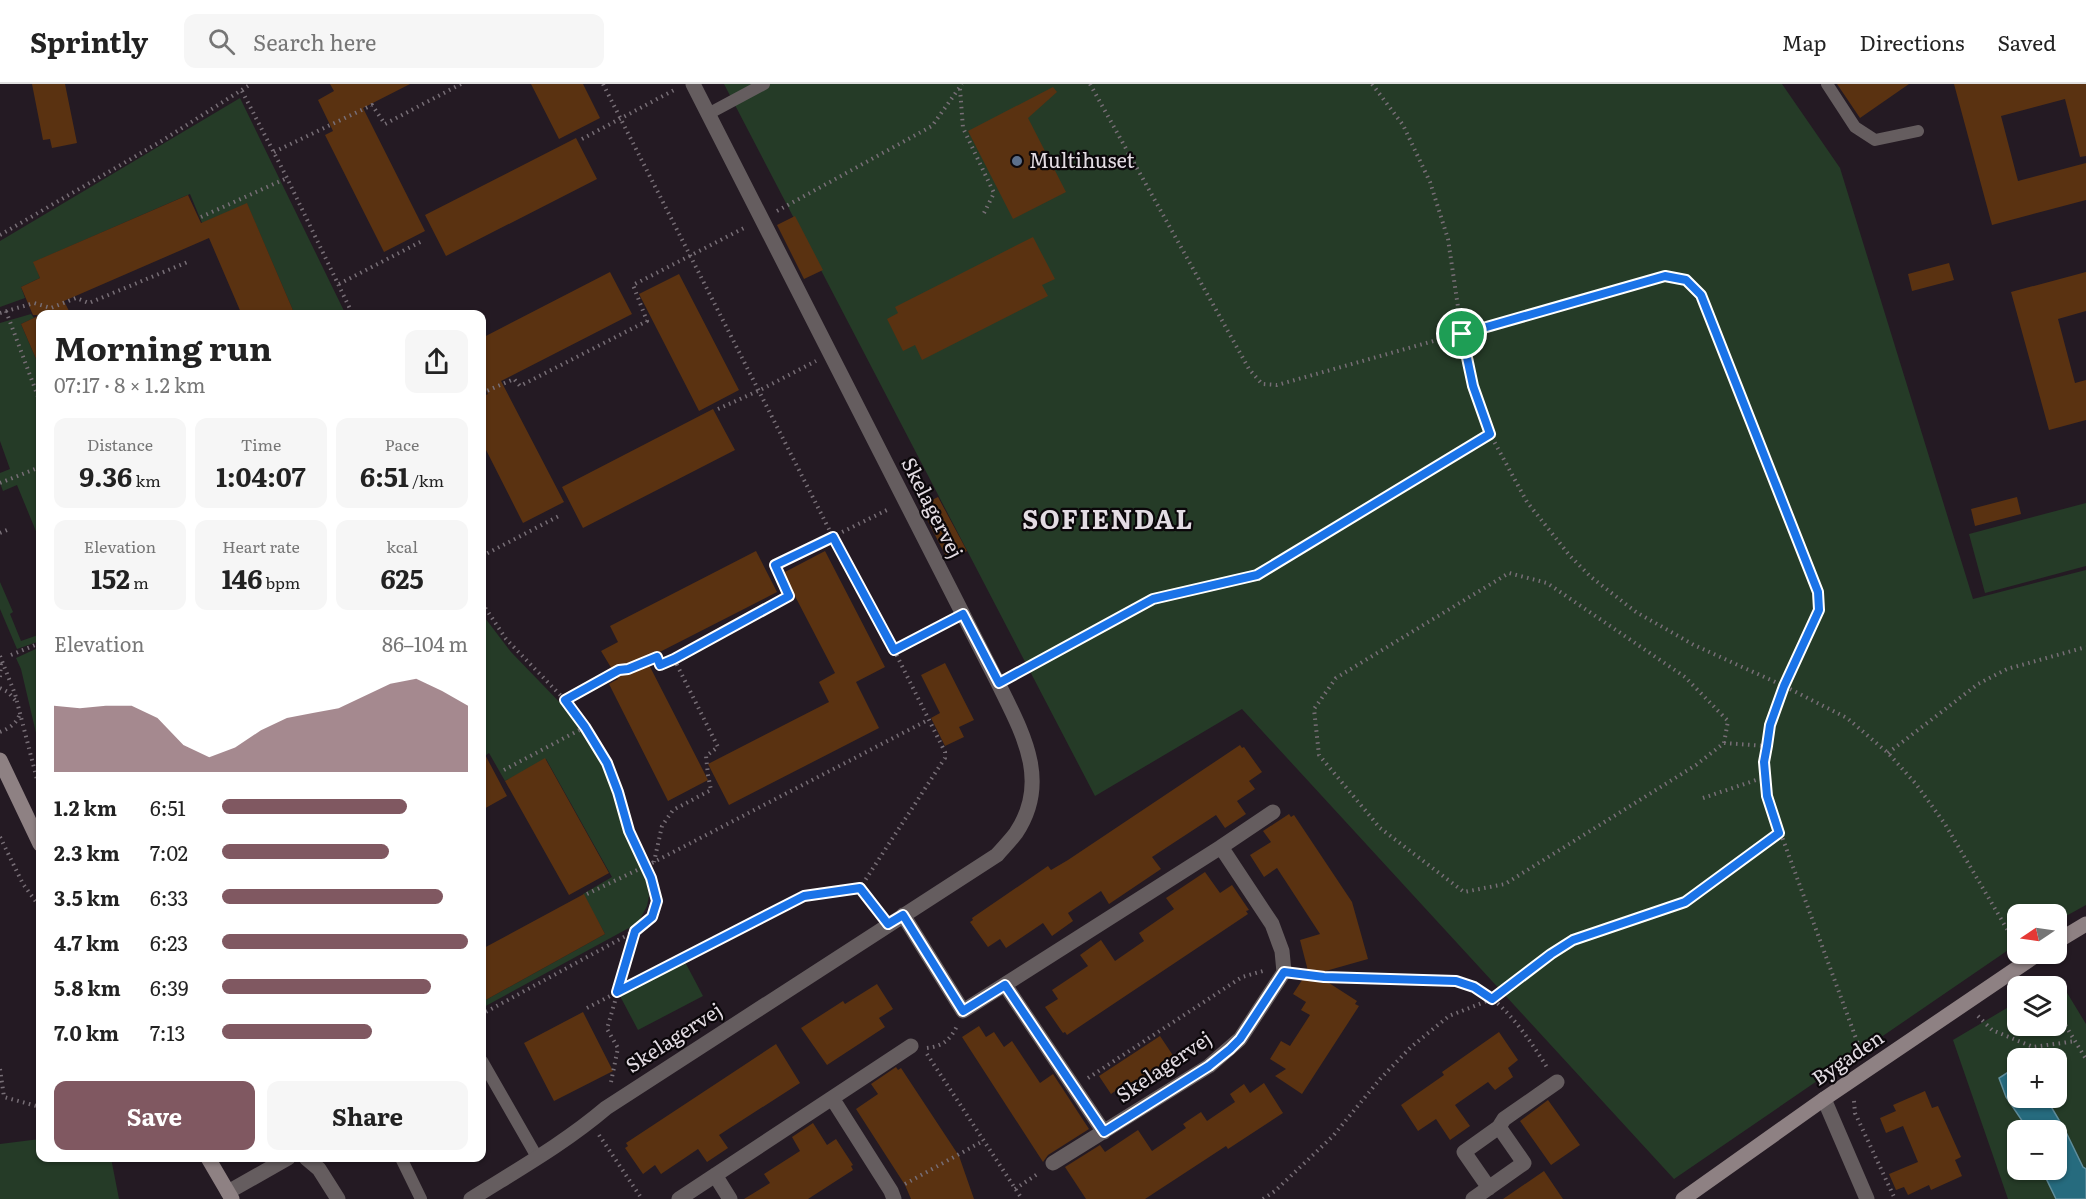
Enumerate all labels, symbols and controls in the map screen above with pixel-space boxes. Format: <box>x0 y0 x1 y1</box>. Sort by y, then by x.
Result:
search box <box>184 14 604 68</box>
text: Sprintly <box>30 20 148 62</box>
icon: search <box>205 25 238 58</box>
text: Search here <box>253 25 376 58</box>
text: Map <box>1782 26 1827 57</box>
text: Directions <box>1860 26 1965 57</box>
text: Saved <box>1998 26 2056 57</box>
place label: Multihuset <box>1029 144 1135 174</box>
marker: Multihuset <box>1010 154 1024 168</box>
pin <box>1436 308 1487 359</box>
icon: arrive <box>1445 317 1478 350</box>
text: Morning run <box>54 322 272 371</box>
button: share <box>405 330 468 393</box>
text: 07:17 · 8 × 1.2 km <box>54 369 205 399</box>
text: Distance <box>87 432 153 456</box>
text: Time <box>241 432 281 456</box>
text: Pace <box>385 432 419 456</box>
street label: Skelagervej <box>895 451 972 563</box>
text: 9.36 <box>79 456 132 495</box>
text: 1:04:07 <box>216 456 306 495</box>
text: 6:51 <box>360 456 409 495</box>
text: km <box>132 468 161 492</box>
text: /km <box>409 468 444 492</box>
district label: SOFIENDAL <box>1022 498 1194 537</box>
text: Elevation <box>84 534 156 558</box>
text: Heart rate <box>222 534 300 558</box>
text: kcal <box>386 534 418 558</box>
text: 152 <box>91 558 130 597</box>
text: 146 <box>222 558 262 597</box>
text: 625 <box>380 558 424 597</box>
text: m <box>130 570 149 594</box>
text: bpm <box>262 570 300 594</box>
text: Elevation <box>54 628 144 658</box>
text: 86–104 m <box>382 628 468 658</box>
text: 1.2 km <box>54 792 117 822</box>
text: 6:51 <box>150 792 186 822</box>
text: 2.3 km <box>54 837 120 867</box>
text: 7:02 <box>150 837 188 867</box>
text: 3.5 km <box>54 882 120 912</box>
text: 6:33 <box>150 882 188 912</box>
north arrow <box>2007 904 2067 964</box>
map controls <box>2007 904 2067 1180</box>
text: 4.7 km <box>54 927 119 957</box>
text: 6:23 <box>150 927 188 957</box>
text: 5.8 km <box>54 972 121 1002</box>
text: 6:39 <box>150 972 189 1002</box>
button: layers <box>2007 976 2067 1036</box>
street label: Skelagervej <box>619 994 727 1079</box>
text: 7.0 km <box>54 1017 119 1047</box>
text: 7:13 <box>150 1017 185 1047</box>
street label: Bygaden <box>1805 1021 1889 1091</box>
street label: Skelagervej <box>1109 1022 1217 1108</box>
button: + <box>2007 1048 2067 1108</box>
button: Save <box>54 1081 255 1150</box>
button: Share <box>267 1081 468 1150</box>
button: − <box>2007 1120 2067 1180</box>

